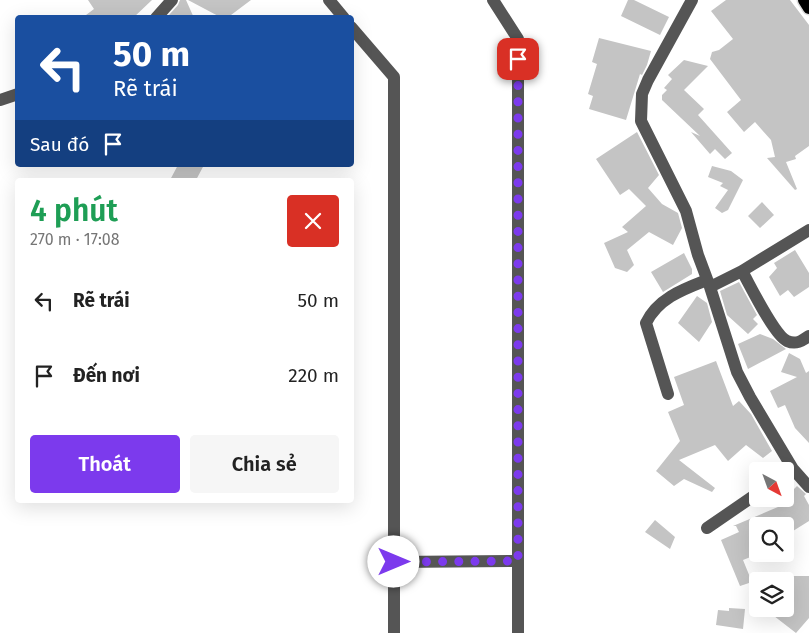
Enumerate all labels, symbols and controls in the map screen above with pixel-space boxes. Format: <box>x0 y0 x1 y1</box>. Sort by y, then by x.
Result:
text: 50 m <box>113 33 190 75</box>
icon: left <box>30 35 95 100</box>
pin <box>497 38 539 80</box>
icon: arrive <box>504 45 532 73</box>
text: Rẽ trái <box>113 75 178 102</box>
icon: arrive <box>99 130 127 158</box>
text: Sau đó <box>30 133 89 156</box>
text: 4 phút <box>30 193 118 229</box>
button: close <box>287 195 339 247</box>
text: 270 m · 17:08 <box>30 230 120 249</box>
icon: left <box>30 287 58 315</box>
text: Rẽ trái <box>73 289 130 312</box>
text: 50 m <box>298 289 339 312</box>
icon: arrive <box>30 362 58 390</box>
text: Đến nơi <box>73 364 140 387</box>
text: 220 m <box>288 364 339 387</box>
button: Thoát <box>30 435 180 493</box>
button: Chia sẻ <box>190 435 339 493</box>
north arrow <box>749 462 794 508</box>
map controls <box>749 462 794 617</box>
button: search <box>749 517 794 562</box>
position arrow <box>367 535 419 587</box>
button: layers <box>749 572 794 617</box>

